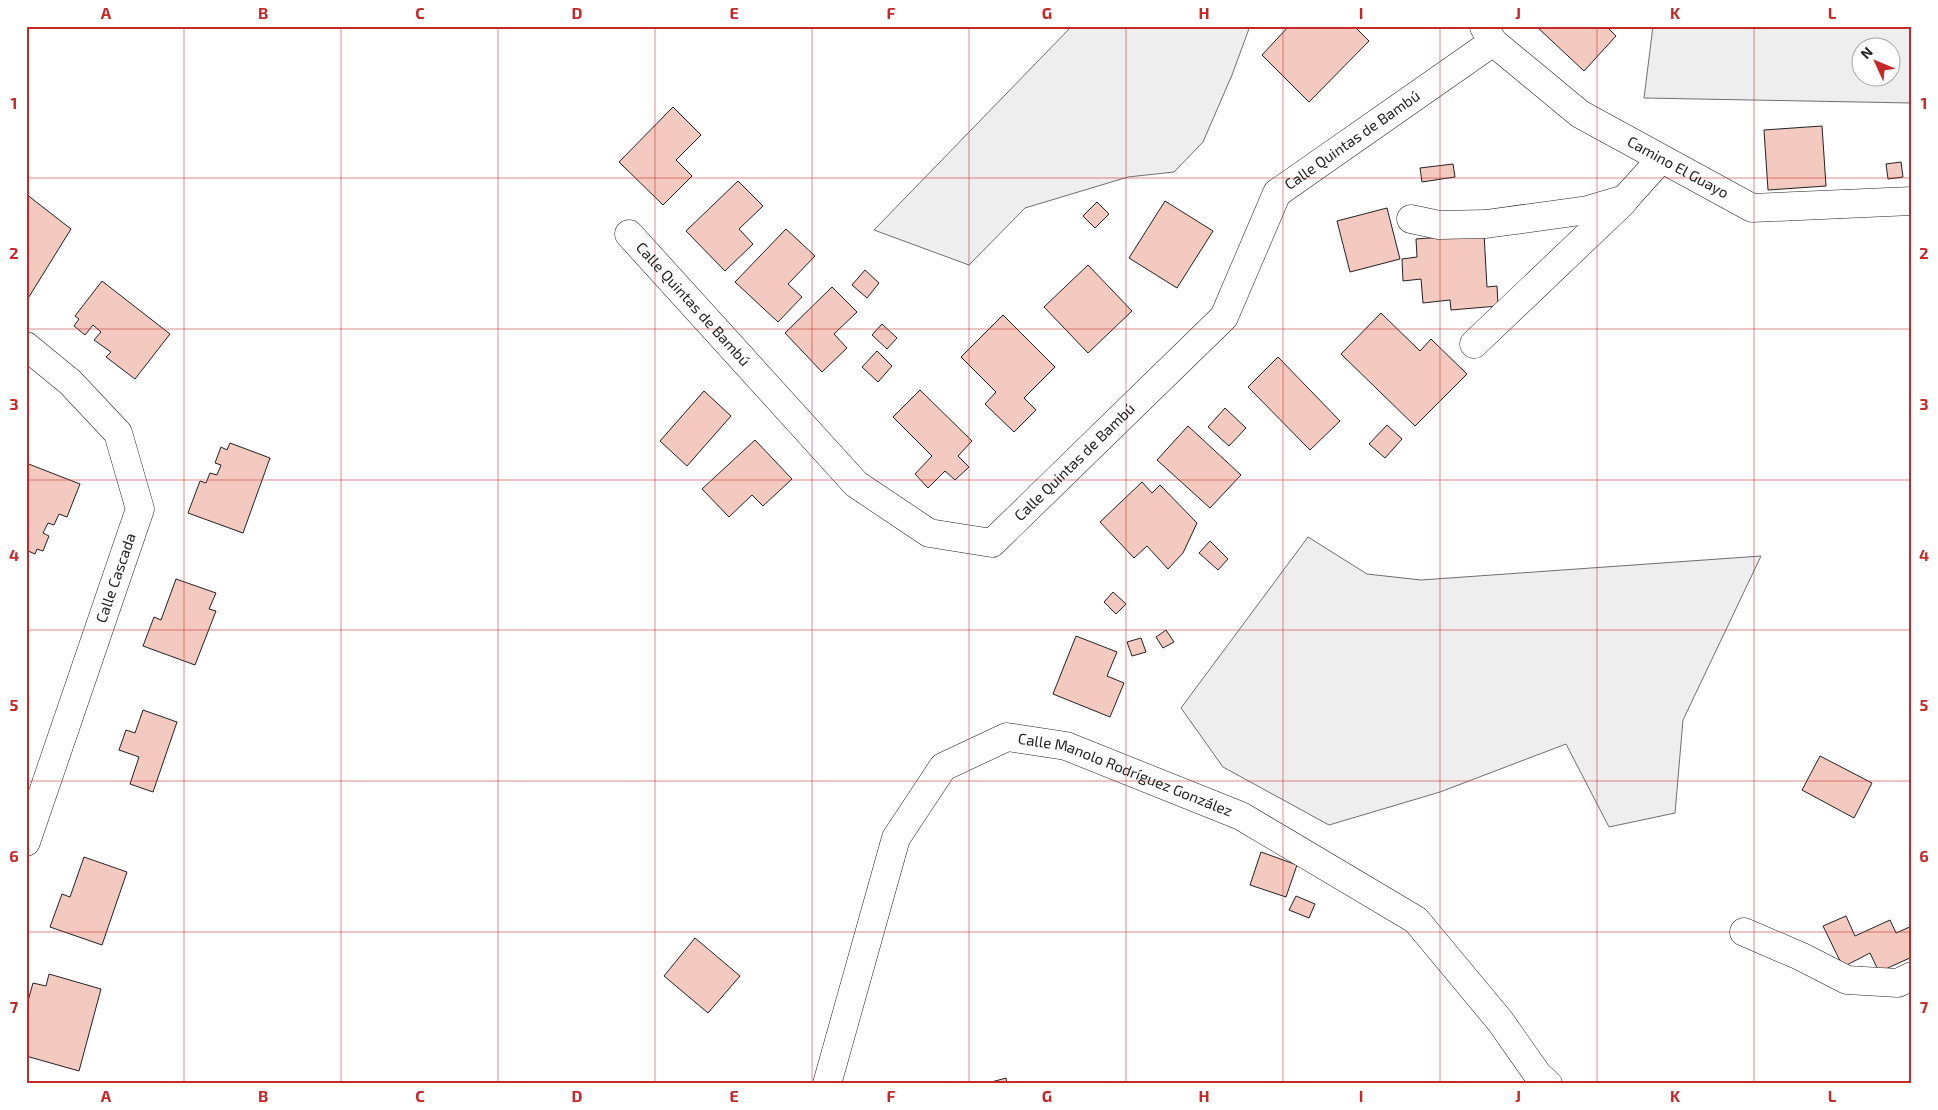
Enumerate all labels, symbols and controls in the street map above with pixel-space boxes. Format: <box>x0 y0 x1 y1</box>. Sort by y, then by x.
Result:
text: A <box>101 3 112 22</box>
text: B <box>258 3 268 22</box>
text: C <box>415 3 425 22</box>
text: D <box>572 3 583 22</box>
text: E <box>729 3 739 22</box>
text: F <box>887 3 896 22</box>
text: G <box>1042 3 1052 22</box>
text: H <box>1198 3 1210 22</box>
text: I <box>1359 3 1363 22</box>
text: J <box>1515 3 1521 22</box>
text: K <box>1670 3 1681 22</box>
text: L <box>1828 3 1837 22</box>
north arrow <box>1850 38 1900 88</box>
text: N <box>1857 43 1876 62</box>
street label: Calle Quintas de Bambú <box>1281 86 1423 193</box>
text: 1 <box>11 93 17 112</box>
text: 1 <box>1921 93 1927 112</box>
street label: Camino El Guayo <box>1625 132 1732 202</box>
street label: Calle Quintas de Bambú <box>633 238 754 369</box>
text: 2 <box>9 243 19 262</box>
text: 2 <box>1919 243 1929 262</box>
text: 3 <box>9 394 19 413</box>
text: 3 <box>1919 394 1929 413</box>
street label: Calle Quintas de Bambú <box>1010 399 1138 524</box>
street label: Calle Cascada <box>91 530 139 625</box>
text: 4 <box>9 545 19 564</box>
text: 4 <box>1919 545 1929 564</box>
text: 5 <box>10 695 19 714</box>
text: 5 <box>1920 695 1929 714</box>
street label: Calle Manolo Rodríguez González <box>1017 729 1235 820</box>
text: 6 <box>9 846 19 865</box>
text: 6 <box>1919 846 1929 865</box>
text: 7 <box>10 997 19 1016</box>
text: 7 <box>1920 997 1929 1016</box>
text: A <box>101 1086 112 1105</box>
text: B <box>258 1086 268 1105</box>
text: C <box>415 1086 425 1105</box>
text: D <box>572 1086 583 1105</box>
text: E <box>729 1086 739 1105</box>
text: F <box>887 1086 896 1105</box>
text: G <box>1042 1086 1052 1105</box>
text: H <box>1198 1086 1210 1105</box>
text: I <box>1359 1086 1363 1105</box>
text: J <box>1515 1086 1521 1105</box>
text: K <box>1670 1086 1681 1105</box>
text: L <box>1828 1086 1837 1105</box>

